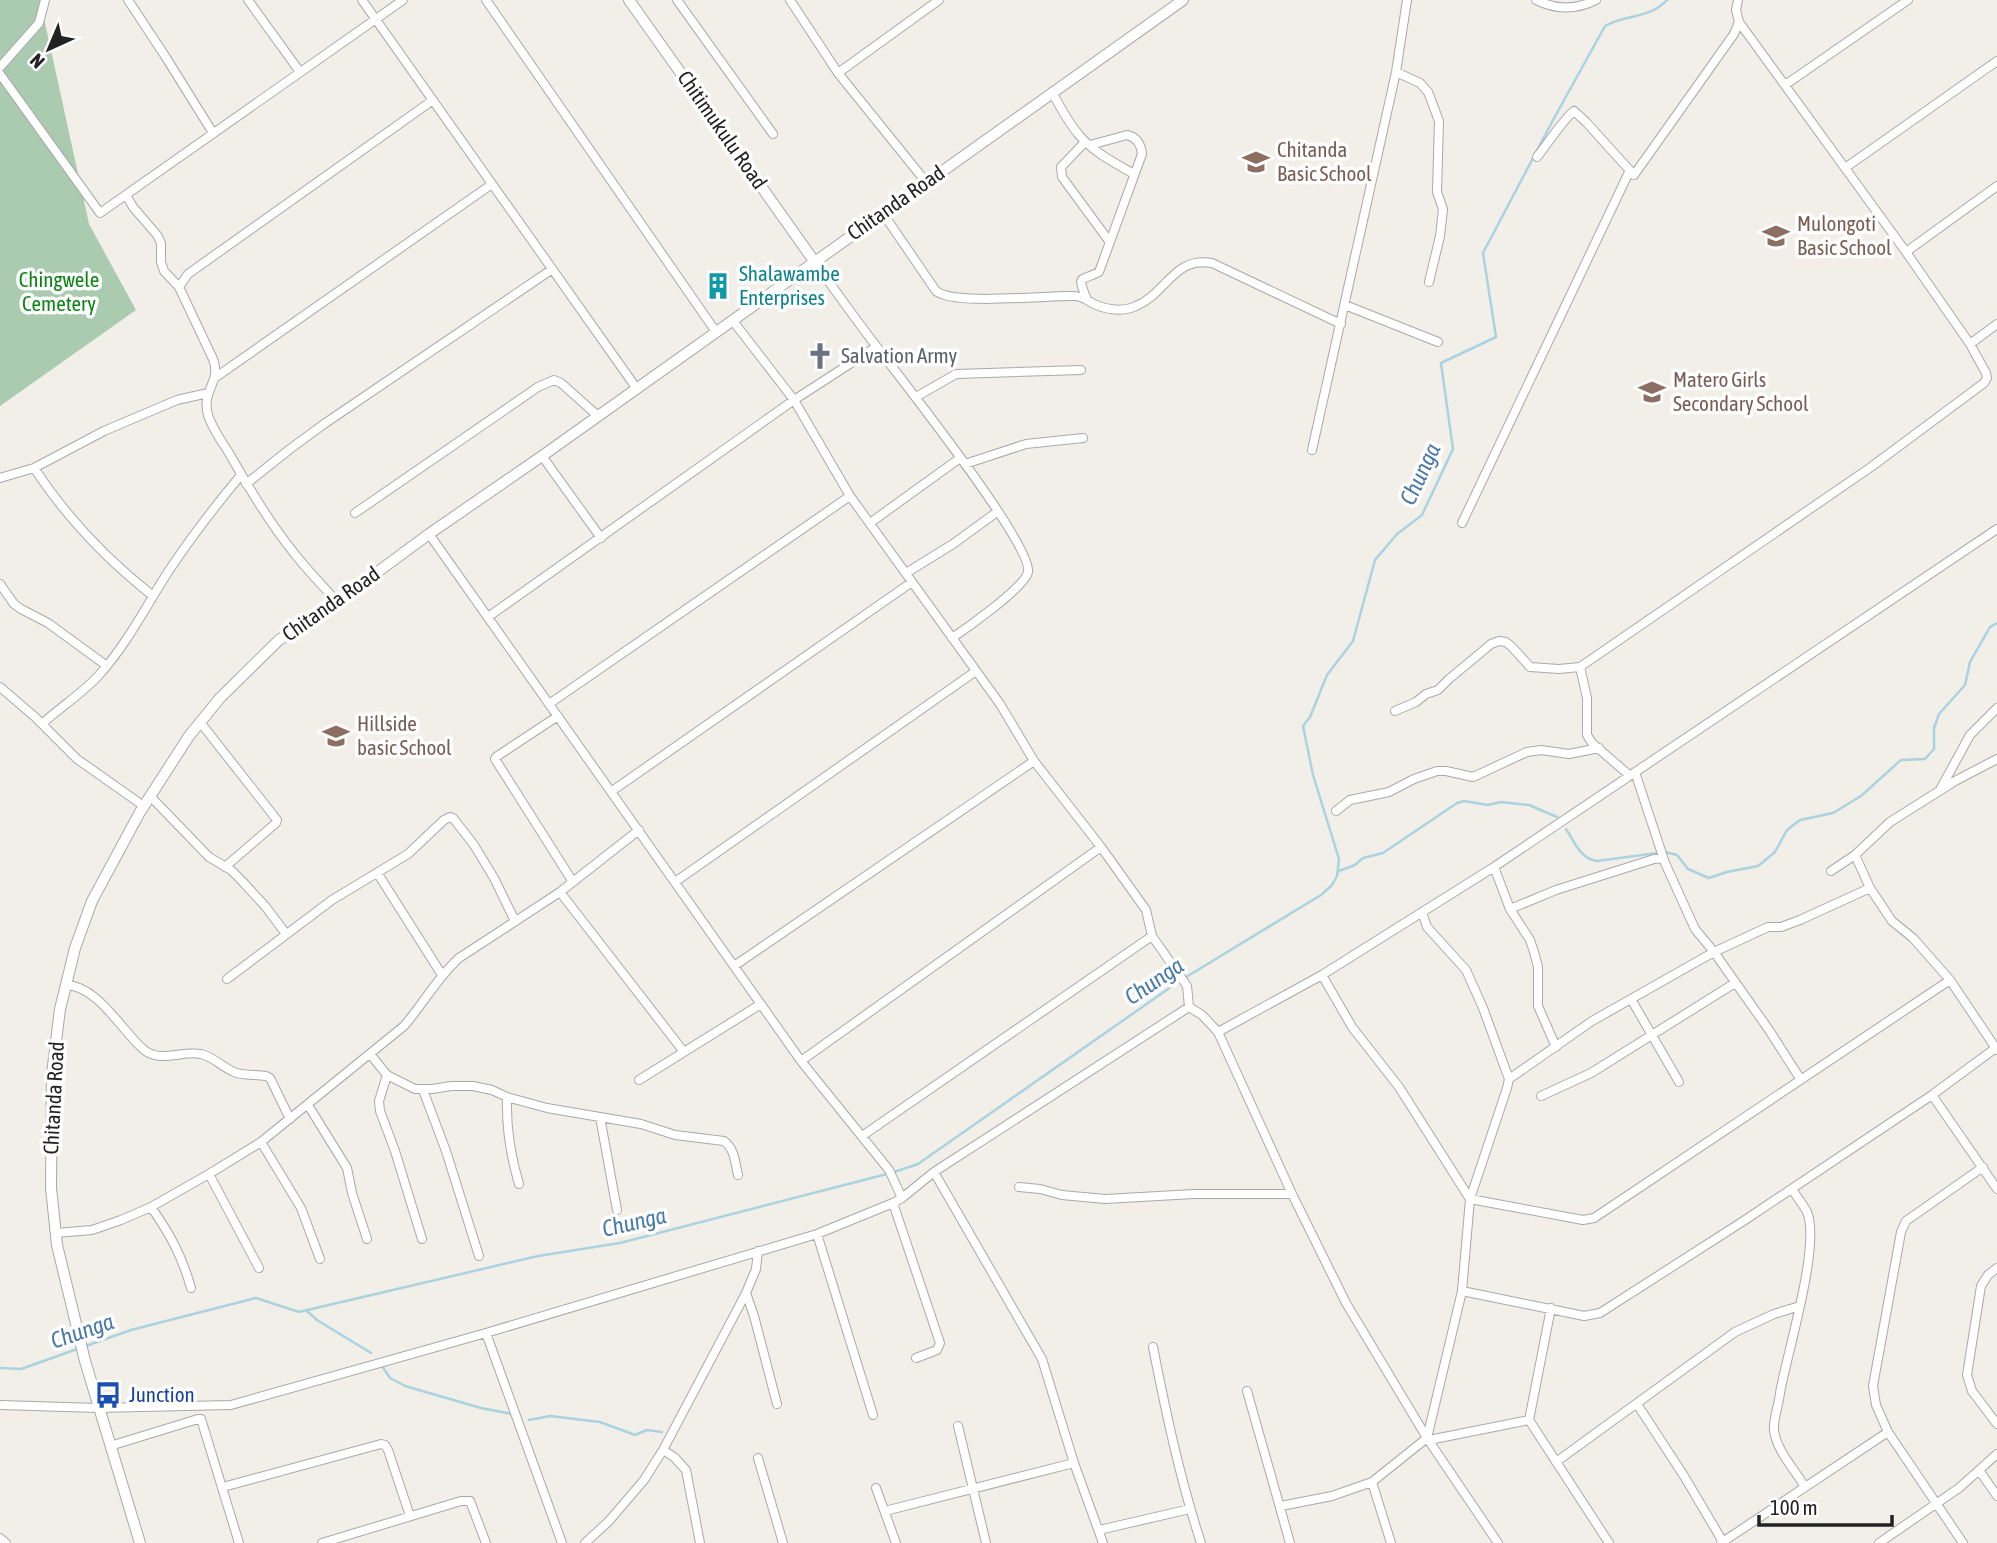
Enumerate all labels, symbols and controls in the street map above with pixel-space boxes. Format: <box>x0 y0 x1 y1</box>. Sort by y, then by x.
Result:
north arrow <box>14 14 84 84</box>
text: N <box>26 49 49 73</box>
street label: Chitimukulu Road <box>673 66 772 193</box>
place label: Chitanda Basic School <box>1277 137 1372 185</box>
school or university icon: Chitanda Basic School <box>1241 147 1271 177</box>
street label: Chitanda Road <box>842 160 949 244</box>
place label: Mulongoti Basic School <box>1797 211 1892 259</box>
school or university icon: Mulongoti Basic School <box>1761 221 1791 251</box>
place label: Shalawambe Enterprises <box>739 261 840 309</box>
park label: Chingwele Cemetery <box>19 267 99 315</box>
building icon: Shalawambe Enterprises <box>703 271 733 301</box>
church icon: Salvation Army <box>805 341 835 371</box>
place label: Salvation Army <box>841 343 958 367</box>
place label: Matero Girls Secondary School <box>1673 367 1809 415</box>
school or university icon: Matero Girls Secondary School <box>1637 377 1667 407</box>
water label: Chunga <box>1395 439 1446 509</box>
street label: Chitanda Road <box>277 561 384 645</box>
place label: Hillside basic School <box>357 711 452 759</box>
school or university icon: Hillside basic School <box>321 721 351 751</box>
water label: Chunga <box>1120 952 1188 1010</box>
street label: Chitanda Road <box>38 1041 68 1155</box>
water label: Chunga <box>599 1202 669 1242</box>
water label: Chunga <box>47 1308 117 1354</box>
bus stop icon: Junction <box>93 1380 123 1410</box>
place label: Junction <box>129 1382 195 1406</box>
scale bar <box>1759 1484 1892 1528</box>
text: 100 m <box>1770 1495 1818 1519</box>

